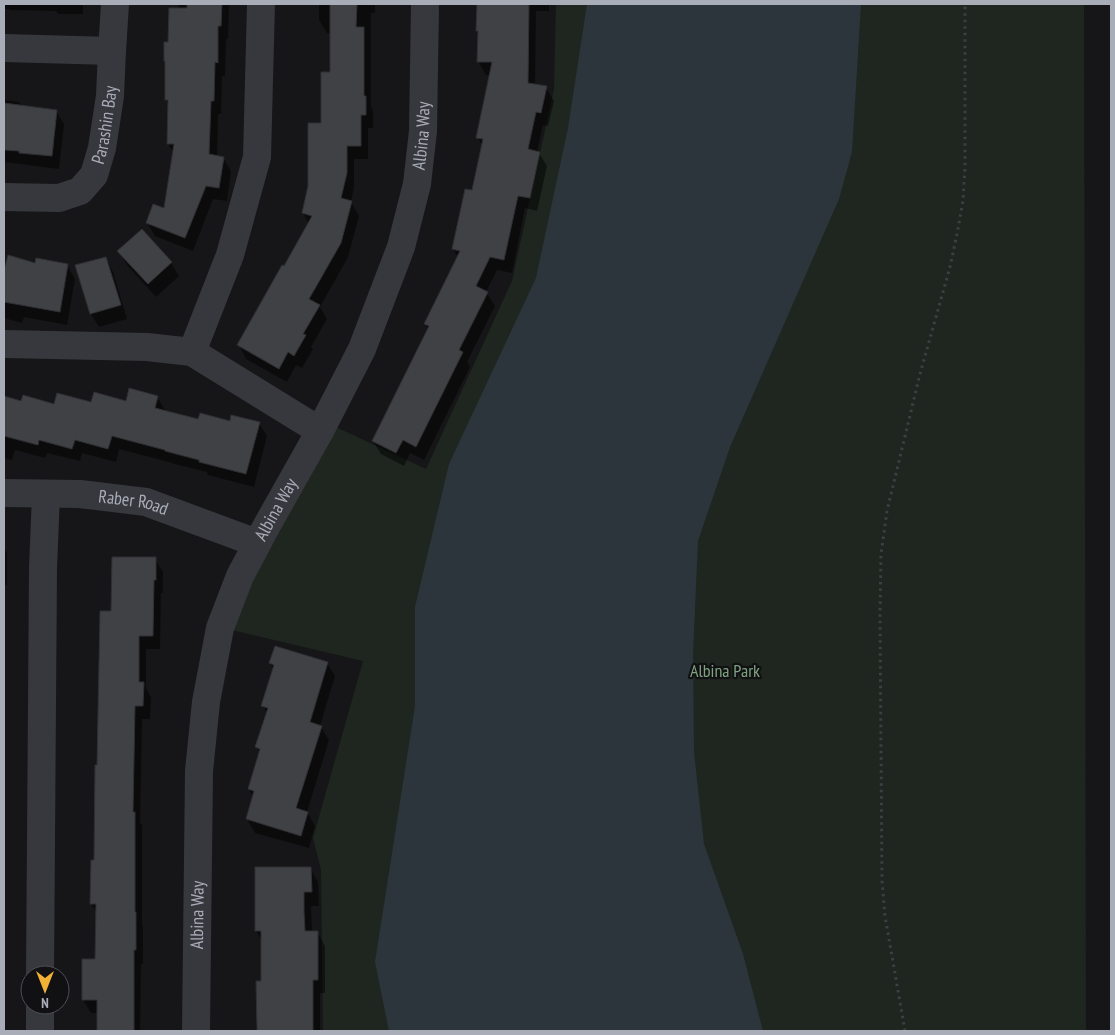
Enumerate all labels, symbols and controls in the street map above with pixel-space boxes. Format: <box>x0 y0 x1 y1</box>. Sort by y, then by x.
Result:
street label: Parashin Bay <box>86 85 121 167</box>
street label: Albina Way <box>407 101 434 171</box>
street label: Albina Way <box>249 474 302 545</box>
street label: Raber Road <box>97 484 172 520</box>
park label: Albina Park <box>690 659 760 682</box>
street label: Albina Way <box>185 880 209 949</box>
north arrow <box>20 965 70 1015</box>
text: N <box>41 994 49 1012</box>

